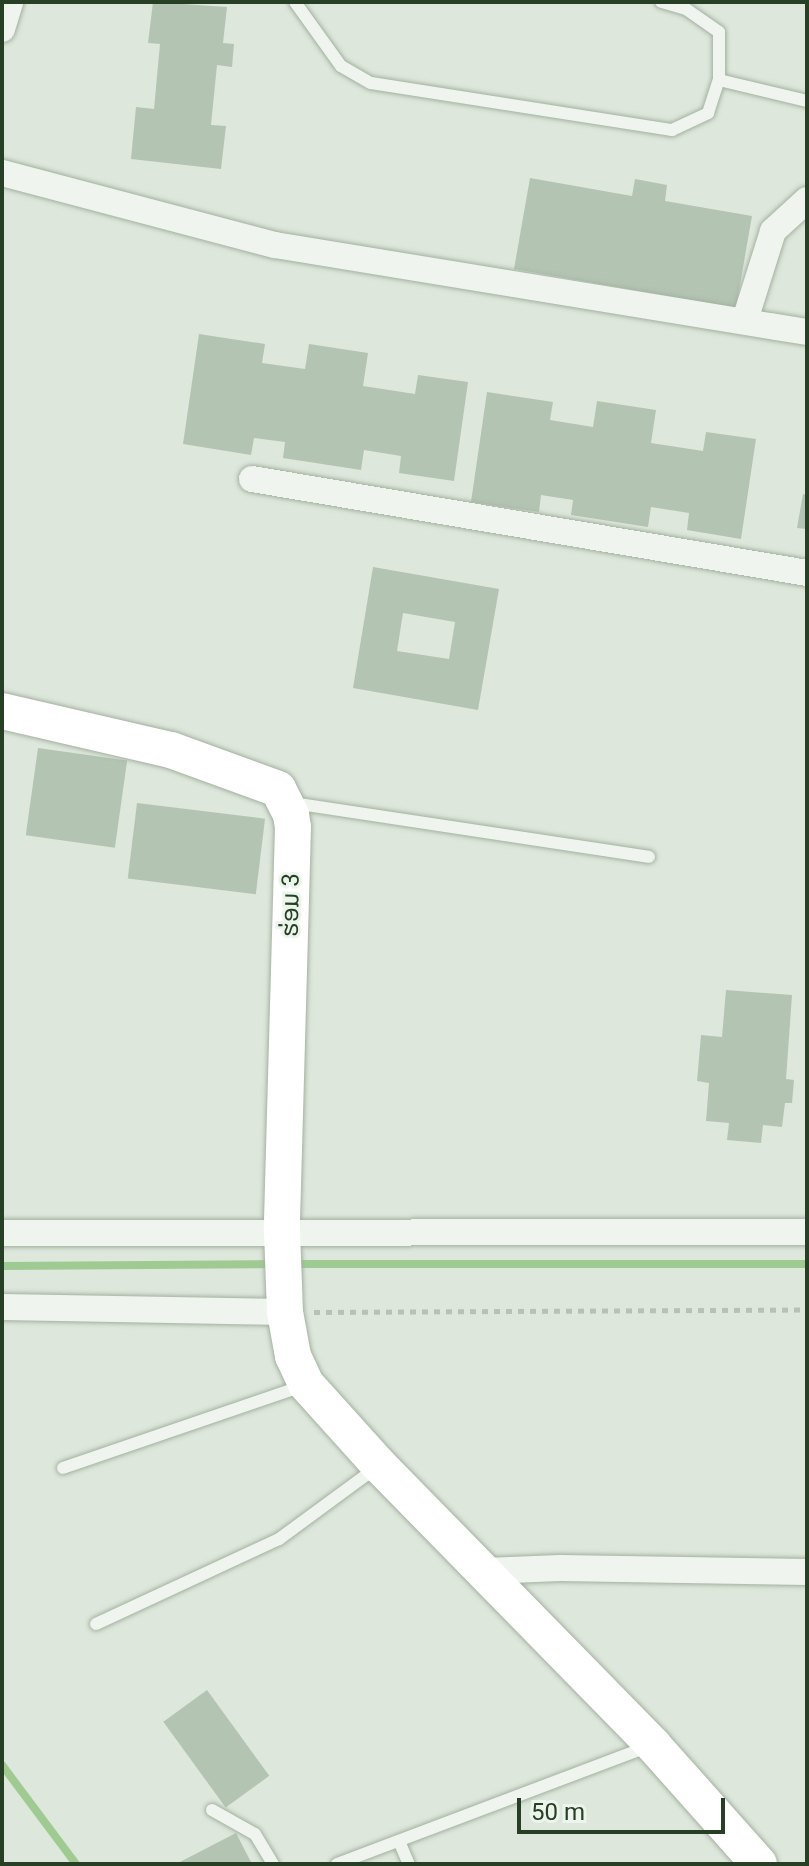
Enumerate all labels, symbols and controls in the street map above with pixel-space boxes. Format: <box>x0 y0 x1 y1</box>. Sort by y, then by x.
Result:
street label: ຮ່ອມ 3 <box>276 873 306 937</box>
scale bar <box>521 1782 729 1832</box>
text: 50 m <box>531 1798 585 1826</box>

